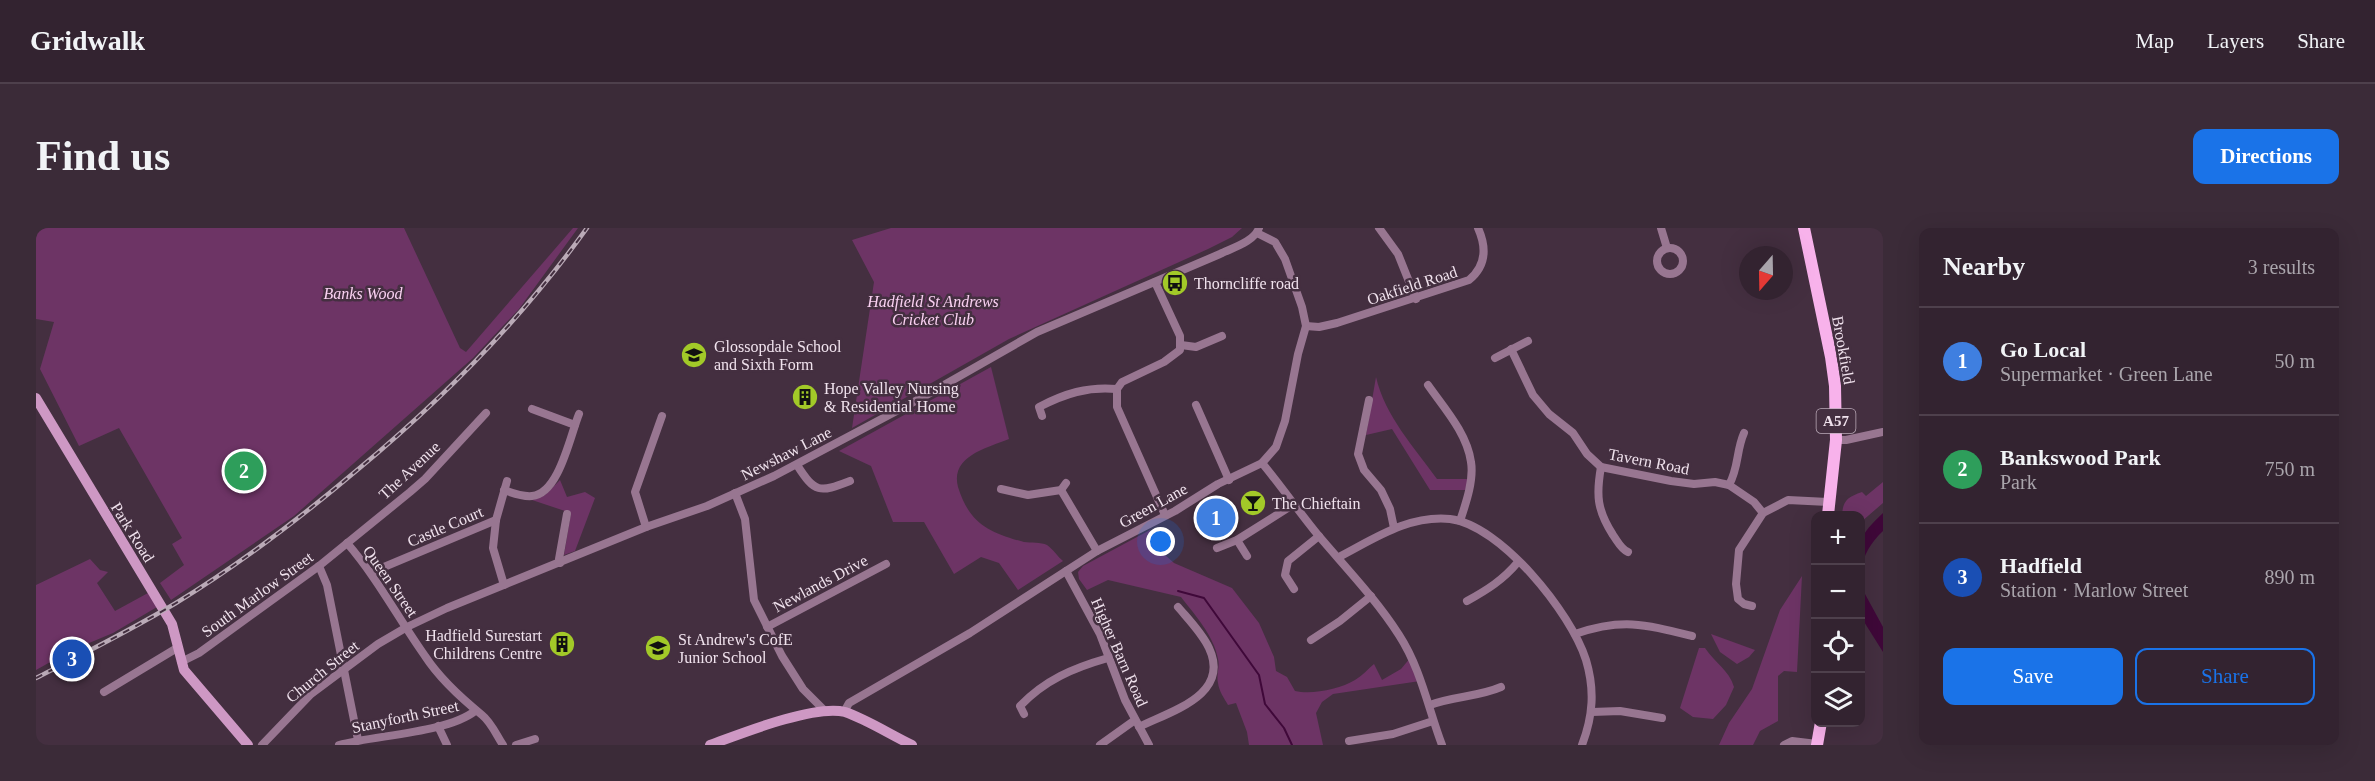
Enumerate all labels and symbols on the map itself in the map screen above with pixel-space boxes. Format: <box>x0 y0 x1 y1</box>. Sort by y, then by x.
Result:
north arrow <box>1739 246 1793 300</box>
street label: Oakfield Road <box>1365 263 1459 308</box>
bus stop icon: Thorncliffe road <box>1160 268 1190 298</box>
place label: Thorncliffe road <box>1194 275 1299 292</box>
park label: Banks Wood <box>324 285 403 302</box>
park label: Hadfield St Andrews Cricket Club <box>866 293 999 328</box>
street label: Brookfield <box>1829 314 1858 386</box>
place label: Glossopdale School and Sixth Form <box>714 338 842 373</box>
school or university icon: Glossopdale School and Sixth Form <box>679 340 709 370</box>
place label: Hope Valley Nursing & Residential Home <box>824 380 959 415</box>
building icon: Hope Valley Nursing & Residential Home <box>790 382 820 412</box>
road number: A57 <box>1816 409 1856 433</box>
street label: Newshaw Lane <box>738 423 834 484</box>
street label: The Avenue <box>376 438 443 503</box>
street label: Tavern Road <box>1607 445 1691 478</box>
pin: 2 <box>224 448 264 494</box>
street label: Green Lane <box>1116 480 1190 531</box>
bar icon: The Chieftain <box>1238 488 1268 518</box>
place label: The Chieftain <box>1272 495 1360 512</box>
pin: 1 <box>1196 496 1236 540</box>
street label: Park Road <box>108 499 158 565</box>
street label: Castle Court <box>405 503 486 550</box>
your location <box>1146 527 1175 556</box>
street label: Queen Street <box>360 542 422 621</box>
street label: South Marlow Street <box>198 548 317 640</box>
street label: Newlands Drive <box>770 551 870 615</box>
street label: Higher Barn Road <box>1087 595 1151 710</box>
place label: Hadfield Surestart Childrens Centre <box>425 627 543 662</box>
building icon: Hadfield Surestart Childrens Centre <box>547 629 577 659</box>
place label: St Andrew's CofE Junior School <box>678 631 793 666</box>
school or university icon: St Andrew's CofE Junior School <box>643 633 673 663</box>
pin: 3 <box>52 636 92 682</box>
street label: Church Street <box>283 637 362 706</box>
street label: Stanyforth Street <box>350 697 461 737</box>

